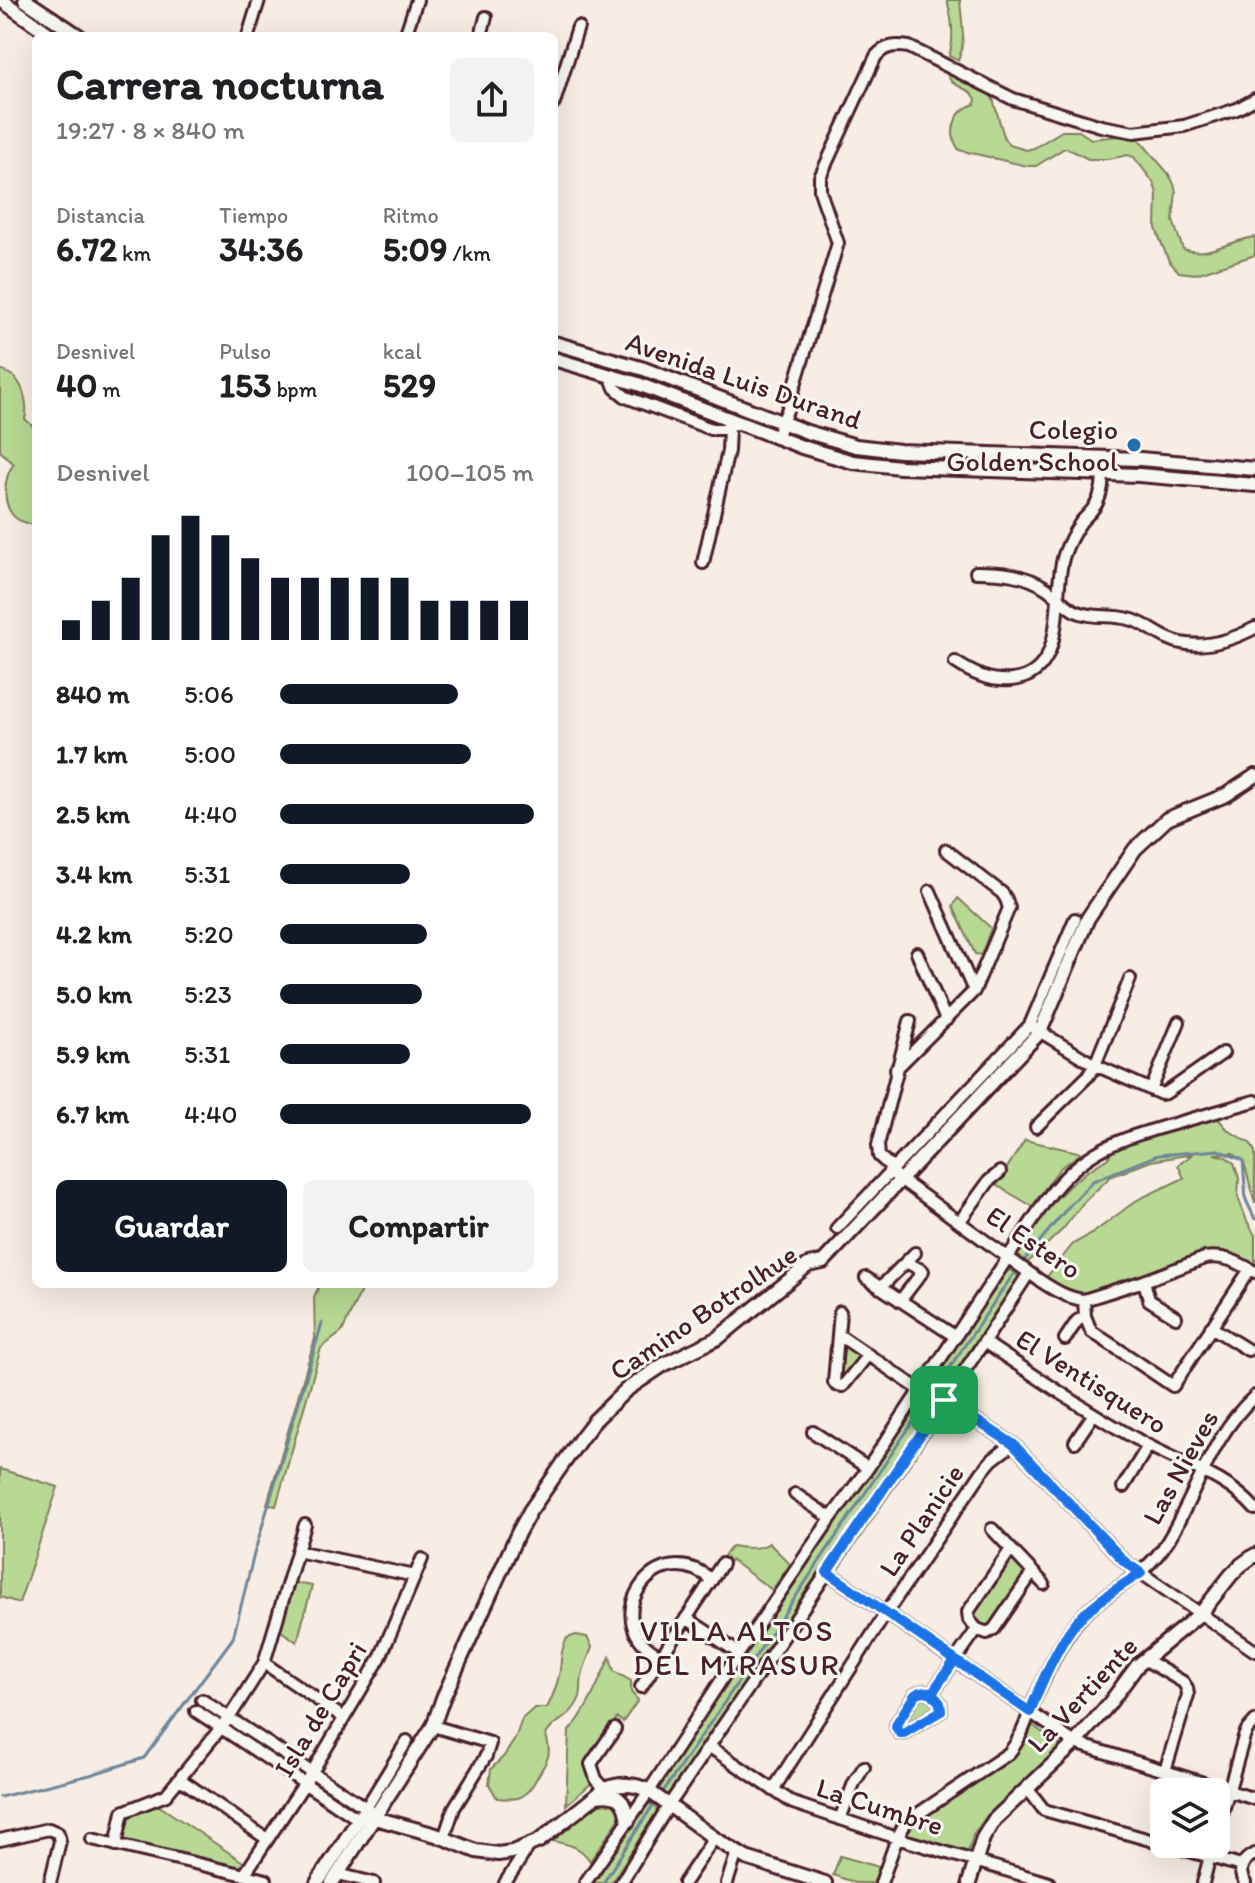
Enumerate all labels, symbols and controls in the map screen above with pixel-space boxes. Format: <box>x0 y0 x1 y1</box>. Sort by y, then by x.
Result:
text: Carrera nocturna <box>56 57 384 110</box>
button: share <box>450 58 534 142</box>
text: 19:27 · 8 × 840 m <box>56 114 245 146</box>
text: Distancia <box>56 202 145 229</box>
text: Tiempo <box>219 202 288 229</box>
text: Ritmo <box>383 202 439 229</box>
text: 6.72 <box>56 229 117 270</box>
text: 34:36 <box>219 229 303 270</box>
text: 5:09 <box>383 229 448 270</box>
text: km <box>117 240 151 267</box>
text: /km <box>448 240 491 267</box>
street label: Avenida Luis Durand <box>622 324 867 436</box>
text: Desnivel <box>56 338 135 365</box>
text: Pulso <box>219 338 271 365</box>
text: kcal <box>383 338 422 365</box>
text: 40 <box>56 365 97 406</box>
text: 153 <box>219 365 271 406</box>
text: 529 <box>383 365 436 406</box>
text: m <box>97 376 121 403</box>
text: bpm <box>271 376 317 403</box>
place label: Colegio Golden School <box>946 412 1118 478</box>
marker: Colegio Golden School <box>1125 436 1143 454</box>
text: Desnivel <box>56 456 150 488</box>
text: 100–105 m <box>406 456 534 488</box>
text: 840 m <box>56 678 130 710</box>
text: 5:06 <box>184 678 234 710</box>
text: 1.7 km <box>56 738 128 770</box>
text: 5:00 <box>184 738 236 770</box>
text: 2.5 km <box>56 798 130 830</box>
text: 4:40 <box>184 798 238 830</box>
text: 3.4 km <box>56 858 132 890</box>
text: 5:31 <box>184 858 230 890</box>
text: 4.2 km <box>56 918 132 950</box>
text: 5:20 <box>184 918 234 950</box>
text: 5.0 km <box>56 978 132 1010</box>
text: 5:23 <box>184 978 232 1010</box>
text: 5.9 km <box>56 1038 130 1070</box>
text: 5:31 <box>184 1038 230 1070</box>
text: 6.7 km <box>56 1098 129 1130</box>
text: 4:40 <box>184 1098 238 1130</box>
button: Guardar <box>56 1180 287 1272</box>
button: Compartir <box>303 1180 534 1272</box>
street label: El Estero <box>980 1198 1088 1286</box>
street label: Camino Botrolhue <box>603 1237 803 1387</box>
street label: El Ventisquero <box>1010 1321 1174 1441</box>
pin <box>910 1366 978 1434</box>
icon: arrive <box>922 1378 966 1422</box>
street label: Las Nieves <box>1135 1404 1225 1530</box>
street label: La Planicie <box>871 1457 971 1583</box>
district label: VILLA ALTOS DEL MIRASUR <box>633 1612 841 1683</box>
street label: La Vertiente <box>1020 1629 1144 1759</box>
street label: Isla de Capri <box>266 1635 374 1783</box>
street label: La Cumbre <box>812 1770 948 1842</box>
map controls <box>1150 1778 1230 1858</box>
button: layers <box>1150 1778 1230 1858</box>

